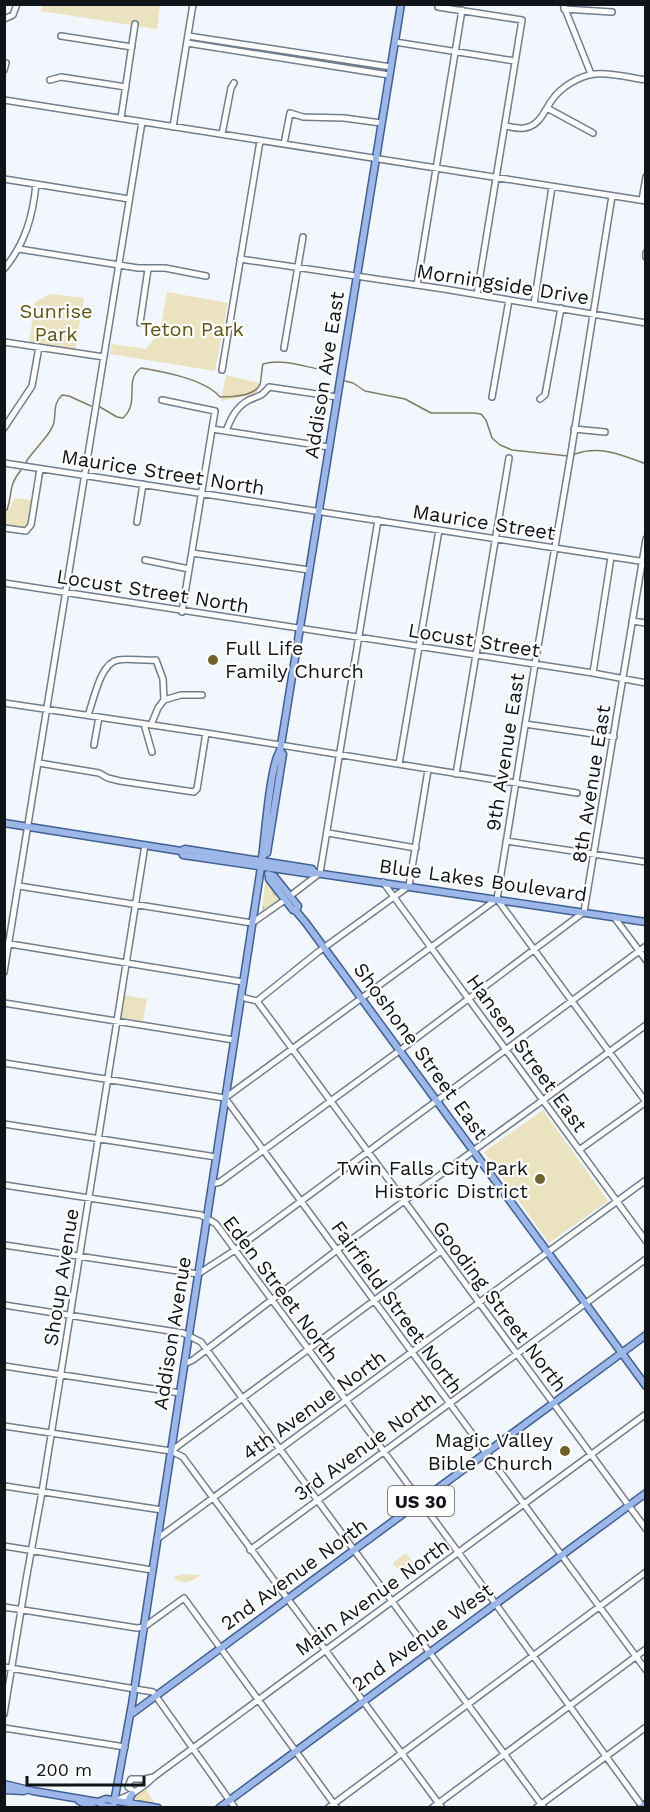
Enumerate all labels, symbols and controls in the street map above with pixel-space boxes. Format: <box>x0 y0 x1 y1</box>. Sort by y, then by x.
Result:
street label: Morningside Drive <box>415 259 591 309</box>
street label: Addison Ave East <box>299 289 349 460</box>
park label: Sunrise Park <box>20 299 93 346</box>
park label: Teton Park <box>140 317 244 341</box>
street label: Maurice Street North <box>60 444 266 500</box>
street label: Maurice Street <box>411 499 558 545</box>
street label: Locust Street North <box>55 564 251 618</box>
street label: Locust Street <box>406 618 542 662</box>
place label: Full Life Family Church <box>225 636 364 683</box>
marker: Full Life Family Church <box>206 653 220 667</box>
street label: 9th Avenue East <box>481 671 529 833</box>
street label: 8th Avenue East <box>567 703 615 865</box>
street label: Blue Lakes Boulevard <box>378 854 588 906</box>
street label: Shoshone Street East <box>349 958 494 1145</box>
street label: Hansen Street East <box>462 969 593 1137</box>
place label: Twin Falls City Park Historic District <box>337 1156 529 1203</box>
marker: Twin Falls City Park Historic District <box>533 1172 547 1186</box>
street label: Shoup Avenue <box>38 1207 84 1347</box>
street label: Eden Street North <box>218 1211 344 1367</box>
street label: Fairfield Street North <box>326 1216 468 1398</box>
street label: Gooding Street North <box>428 1216 572 1396</box>
street label: Addison Avenue <box>148 1255 196 1411</box>
street label: 4th Avenue North <box>238 1345 390 1465</box>
street label: 3rd Avenue North <box>289 1386 441 1506</box>
place label: Magic Valley Bible Church <box>428 1428 554 1475</box>
marker: Magic Valley Bible Church <box>558 1444 572 1458</box>
road number: US 30 <box>388 1486 454 1516</box>
street label: 2nd Avenue North <box>216 1513 372 1635</box>
street label: Main Avenue North <box>290 1533 454 1661</box>
street label: 2nd Avenue West <box>347 1577 498 1696</box>
scale bar <box>27 1749 144 1787</box>
text: 200 m <box>36 1759 92 1780</box>

